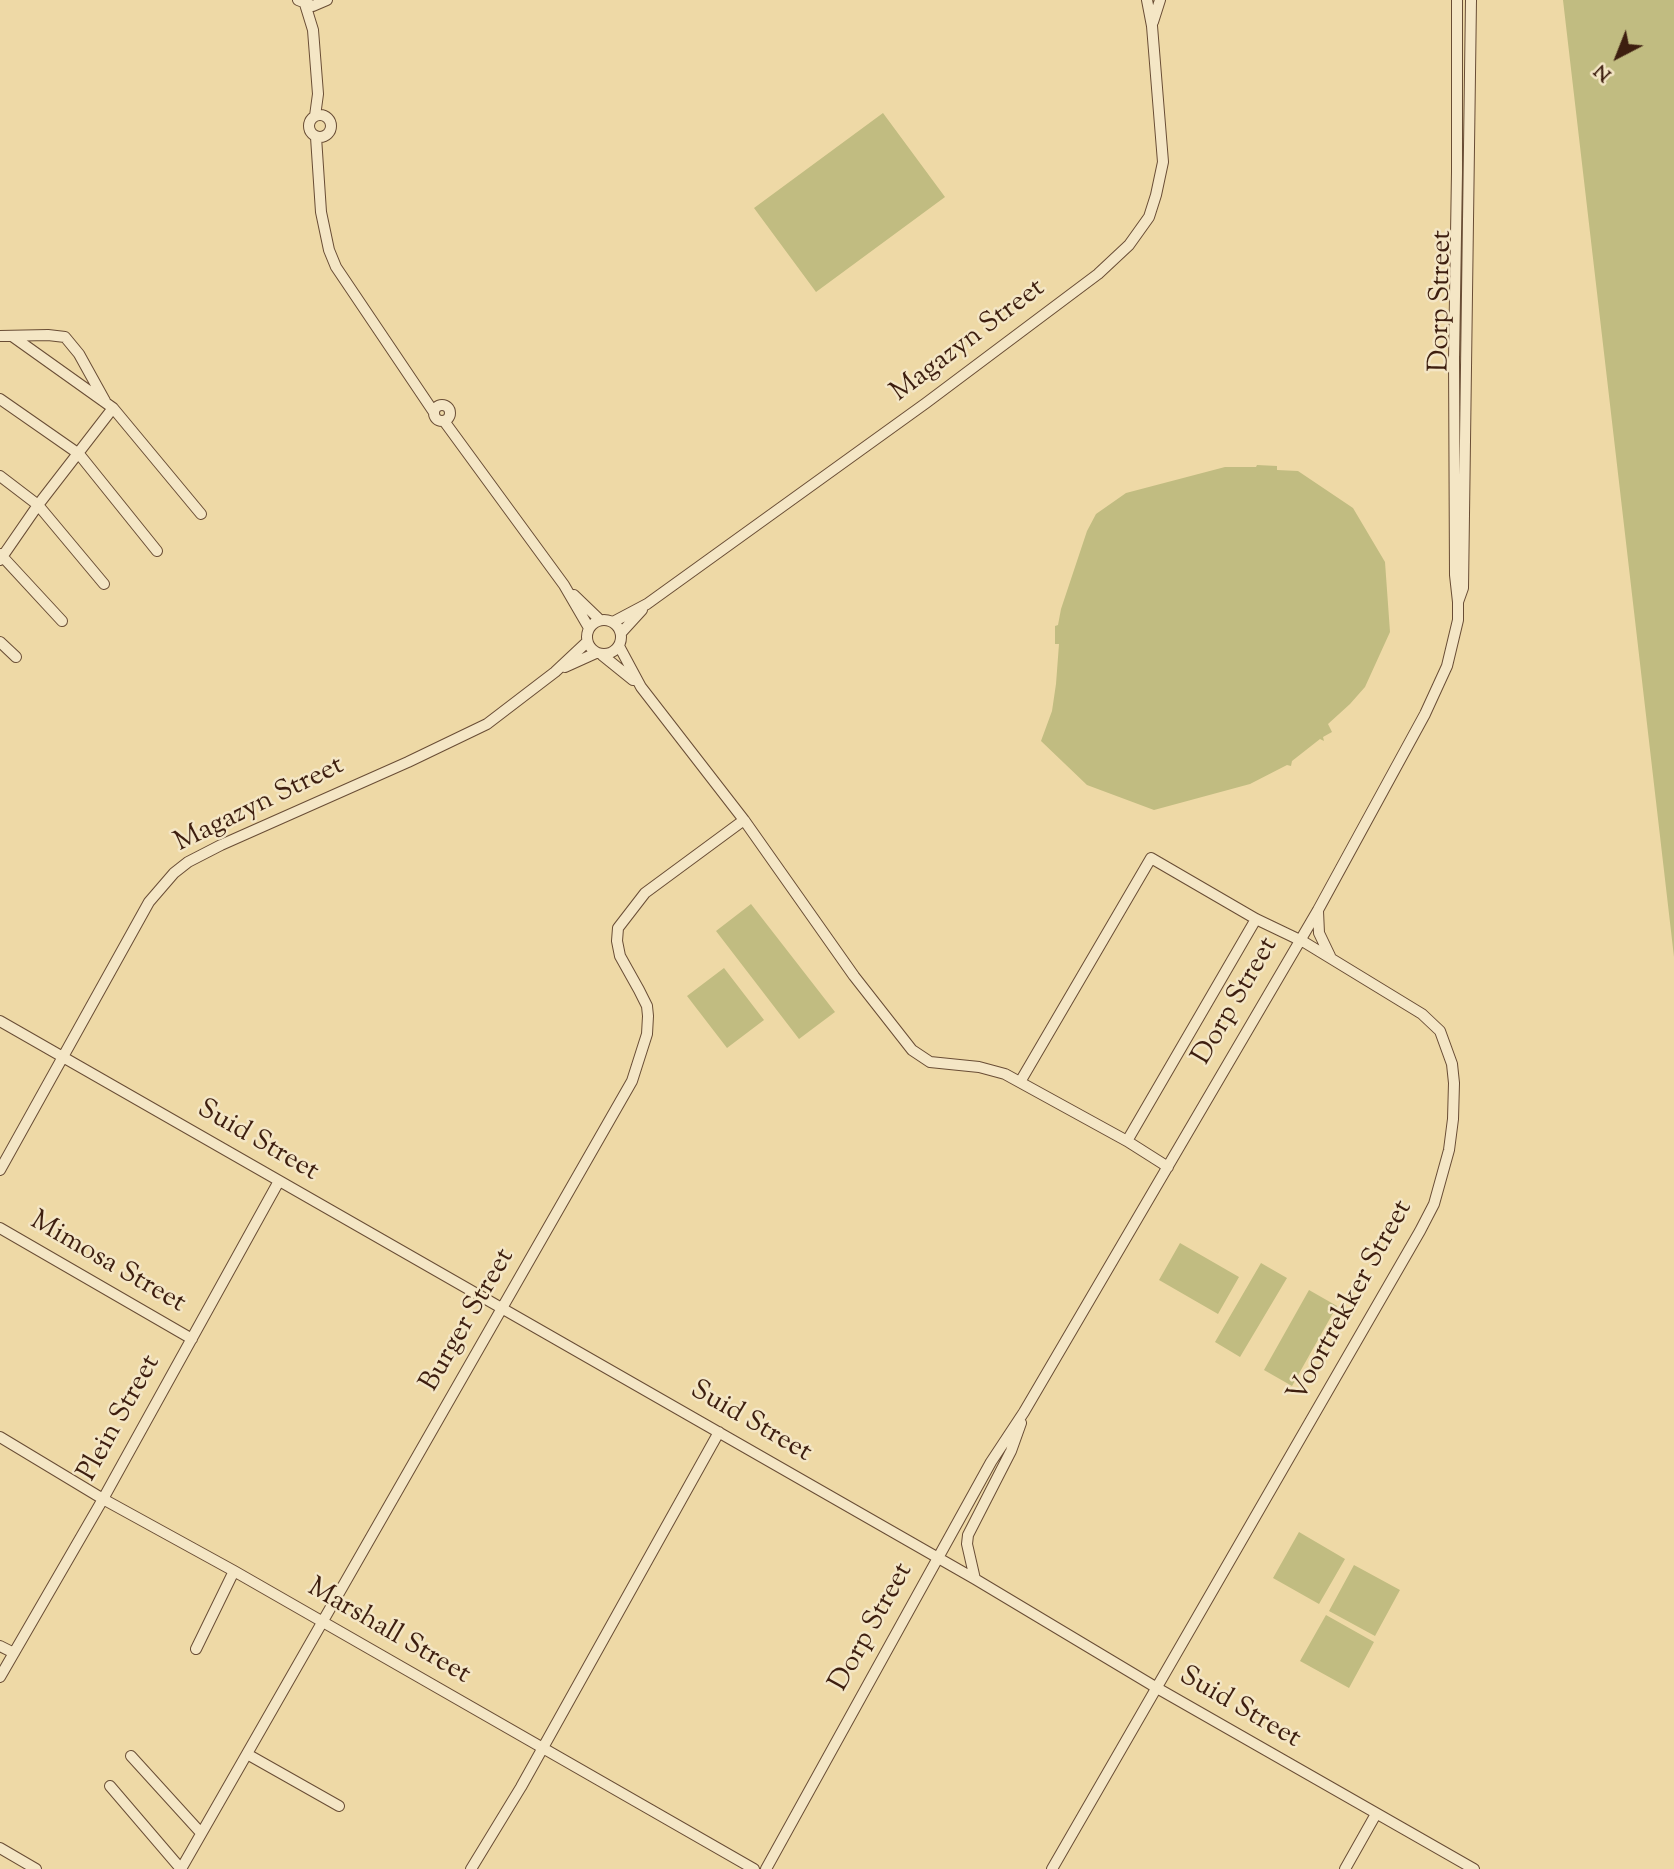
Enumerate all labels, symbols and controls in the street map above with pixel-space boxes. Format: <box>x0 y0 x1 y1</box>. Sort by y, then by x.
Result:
north arrow <box>1583 21 1653 91</box>
text: N <box>1589 57 1618 87</box>
street label: Dorp Street <box>1425 230 1461 372</box>
street label: Magazyn Street <box>885 273 1053 411</box>
street label: Magazyn Street <box>170 751 350 861</box>
street label: Dorp Street <box>1187 932 1287 1072</box>
street label: Suid Street <box>190 1094 324 1190</box>
street label: Voortrekker Street <box>1283 1195 1421 1409</box>
street label: Mimosa Street <box>23 1206 191 1322</box>
street label: Burger Street <box>415 1243 523 1399</box>
street label: Plein Street <box>73 1350 169 1488</box>
street label: Suid Street <box>683 1375 817 1471</box>
street label: Dorp Street <box>824 1558 922 1698</box>
street label: Marshall Street <box>300 1573 476 1693</box>
street label: Suid Street <box>1172 1661 1306 1757</box>

